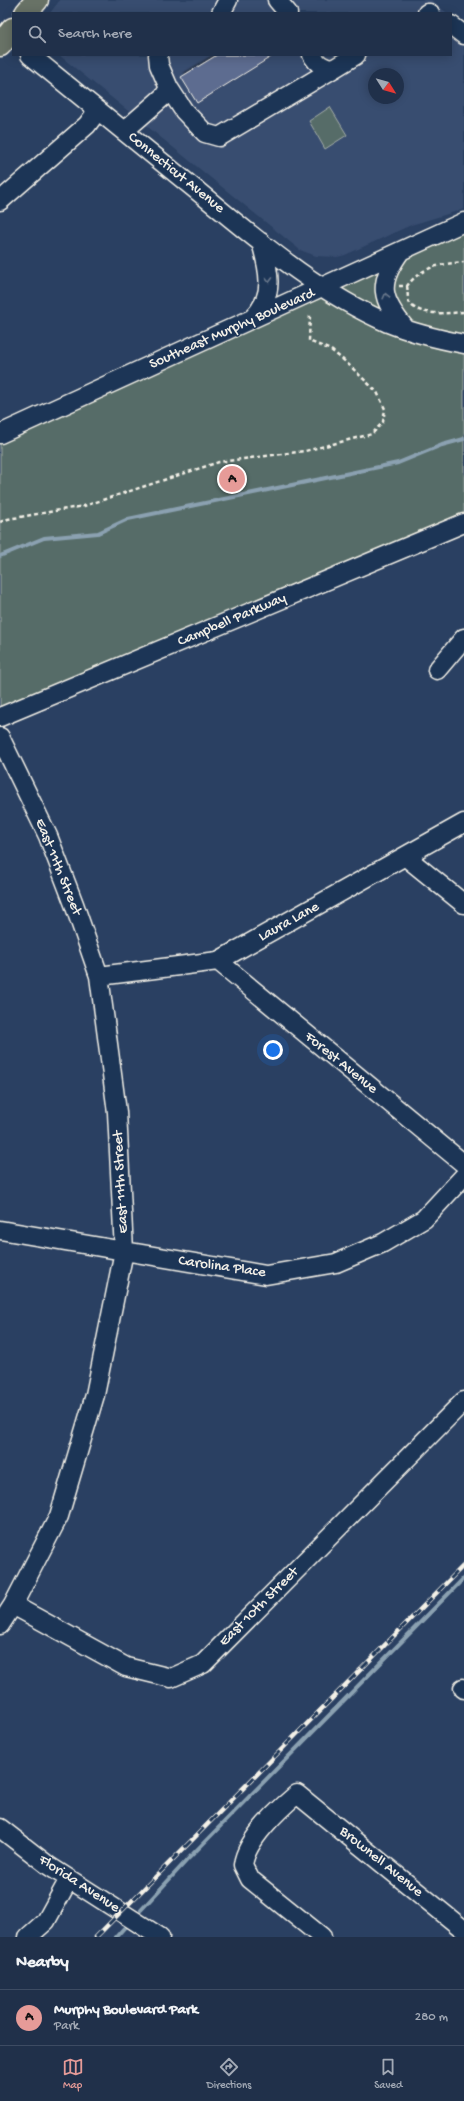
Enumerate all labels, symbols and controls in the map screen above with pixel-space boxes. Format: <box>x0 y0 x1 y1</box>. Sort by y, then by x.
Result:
search box <box>12 12 452 56</box>
icon: search <box>26 23 48 45</box>
text: Search here <box>58 25 132 43</box>
north arrow <box>368 68 404 104</box>
street label: Connecticut Avenue <box>124 128 228 218</box>
one-way arrow <box>265 277 273 283</box>
street label: Southeast Murphy Boulevard <box>147 284 318 374</box>
one-way arrow <box>382 292 390 299</box>
pin: A <box>219 464 245 494</box>
street label: Campbell Parkway <box>175 589 290 651</box>
street label: East 11th Street <box>30 816 86 920</box>
street label: Laura Lane <box>255 898 323 946</box>
street label: Forest Avenue <box>300 1027 381 1098</box>
your location <box>263 1040 283 1060</box>
street label: East 11th Street <box>109 1128 133 1234</box>
street label: Carolina Place <box>177 1252 267 1282</box>
street label: East 10th Street <box>215 1562 304 1651</box>
street label: Brownell Avenue <box>335 1822 427 1901</box>
street label: Florida Avenue <box>34 1851 123 1917</box>
text: Nearby <box>16 1953 69 1973</box>
text: Murphy Boulevard Park <box>54 2001 198 2019</box>
text: A <box>25 2010 33 2025</box>
text: 280 m <box>415 2010 448 2025</box>
text: Park <box>54 2019 79 2034</box>
tab: Map <box>62 2056 84 2092</box>
tab: Directions <box>207 2056 251 2092</box>
tab: Saved <box>374 2056 402 2092</box>

